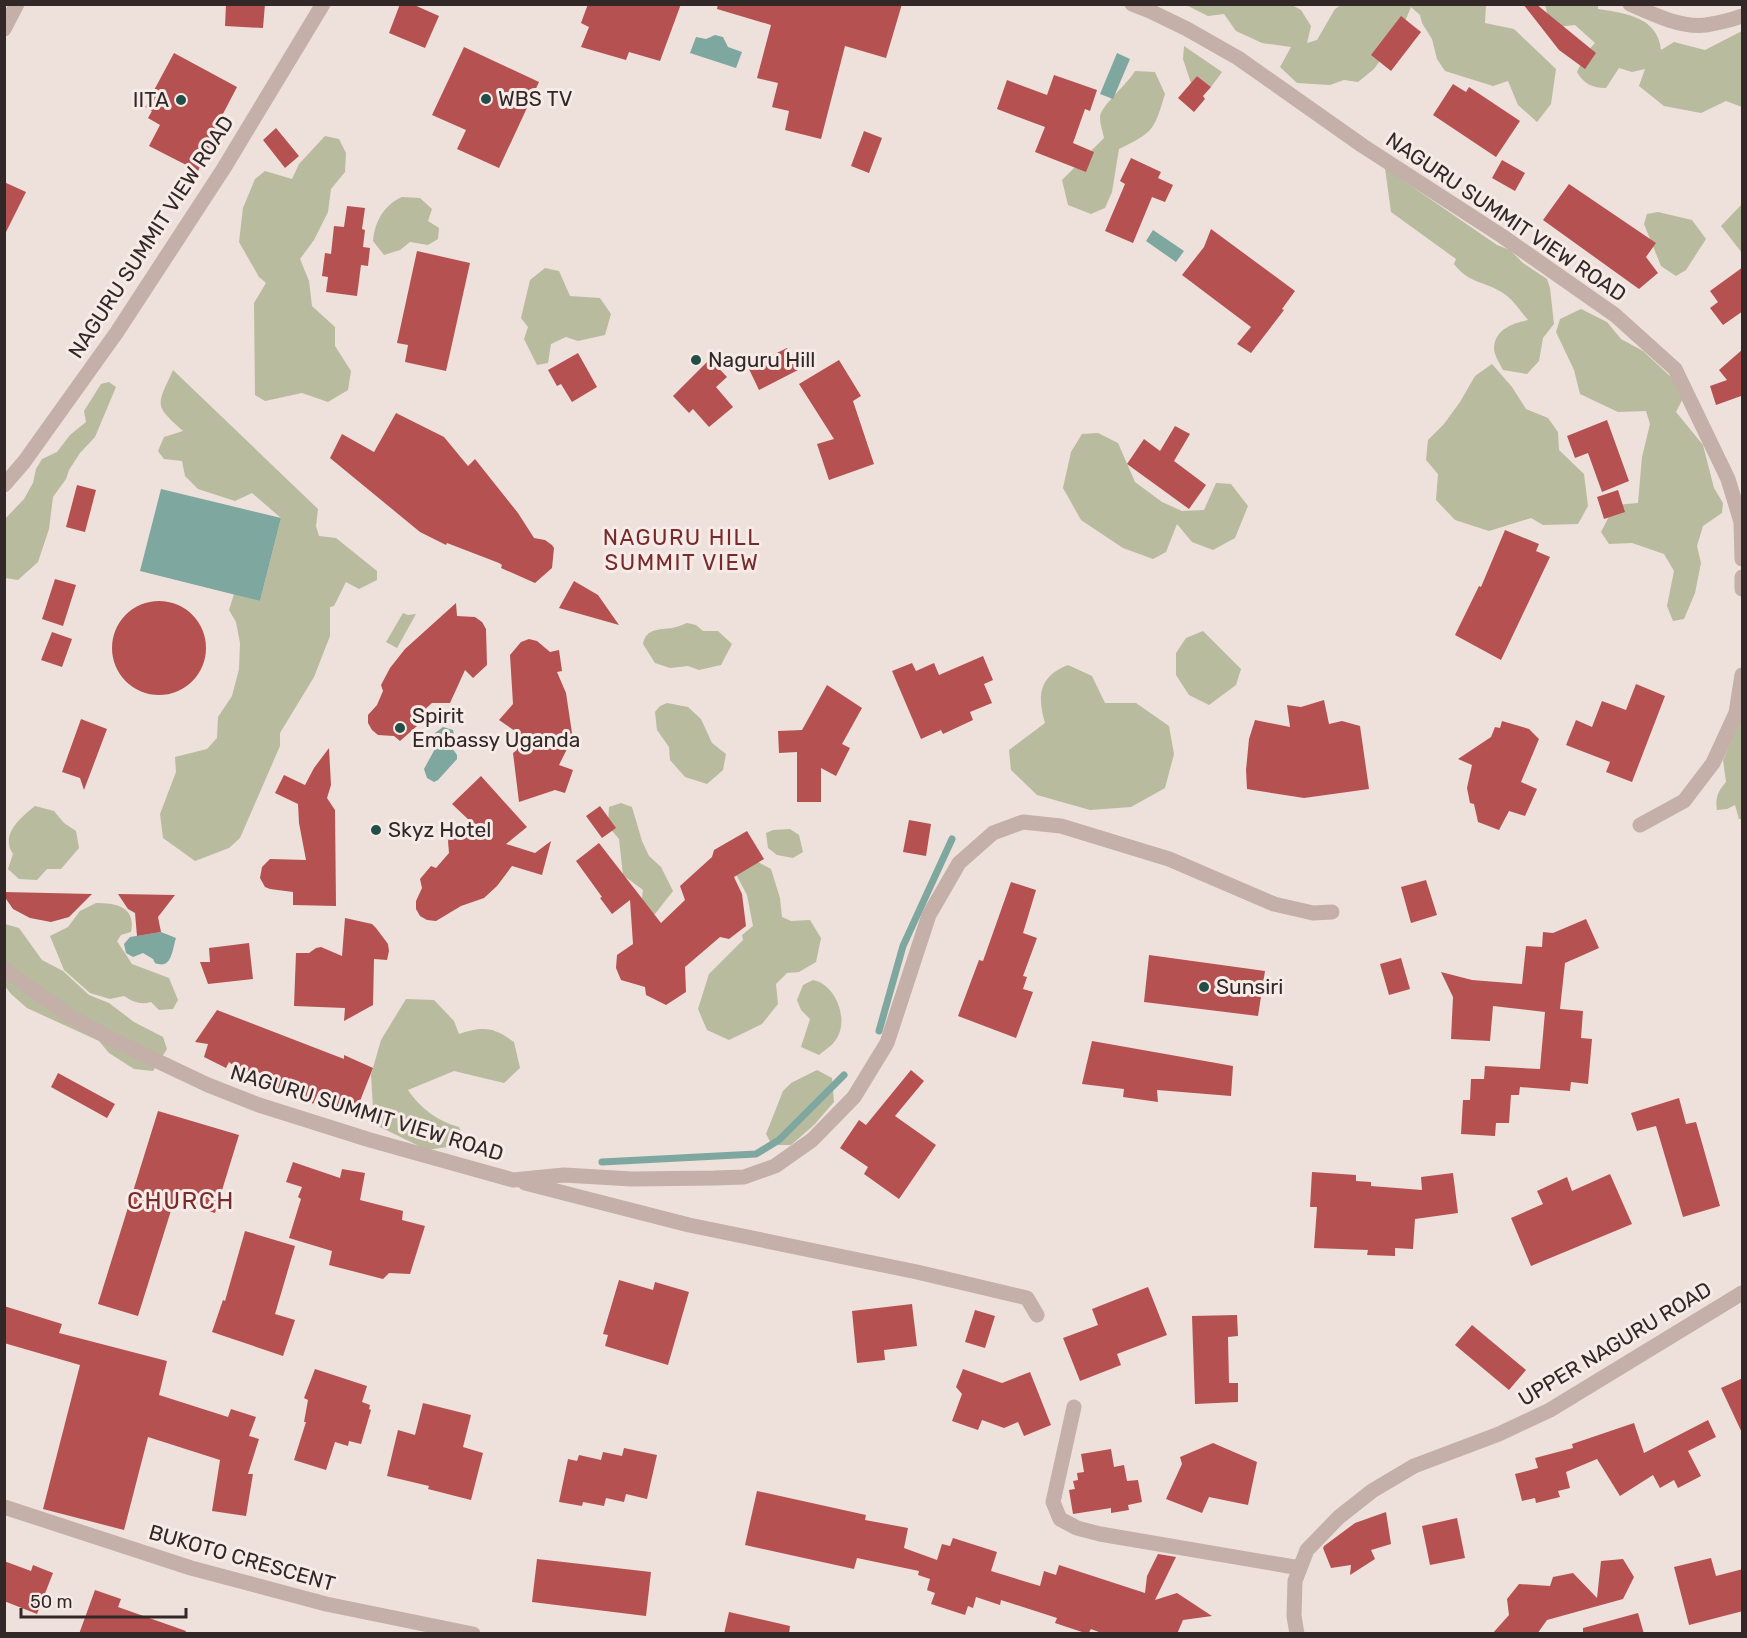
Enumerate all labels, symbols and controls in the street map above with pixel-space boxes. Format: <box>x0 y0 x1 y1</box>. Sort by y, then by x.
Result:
place label: WBS TV <box>498 86 573 111</box>
place label: IITA <box>133 87 169 112</box>
marker: WBS TV <box>479 92 493 106</box>
marker: IITA <box>174 93 188 107</box>
street label: NAGURU SUMMIT VIEW ROAD <box>63 111 238 363</box>
street label: NAGURU SUMMIT VIEW ROAD <box>1381 127 1631 306</box>
place label: Naguru Hill <box>708 347 815 372</box>
marker: Naguru Hill <box>689 353 703 367</box>
district label: NAGURU HILL SUMMIT VIEW <box>603 524 761 576</box>
place label: Spirit Embassy Uganda <box>412 703 580 752</box>
marker: Spirit Embassy Uganda <box>393 721 407 735</box>
place label: Skyz Hotel <box>388 817 491 842</box>
marker: Skyz Hotel <box>369 823 383 837</box>
place label: Sunsiri <box>1216 974 1283 999</box>
marker: Sunsiri <box>1197 980 1211 994</box>
street label: NAGURU SUMMIT VIEW ROAD <box>228 1059 507 1166</box>
district label: CHURCH <box>127 1187 235 1215</box>
street label: UPPER NAGURU ROAD <box>1514 1276 1716 1411</box>
street label: BUKOTO CRESCENT <box>146 1519 338 1596</box>
scale bar <box>21 1581 186 1619</box>
text: 50 m <box>30 1591 73 1613</box>

